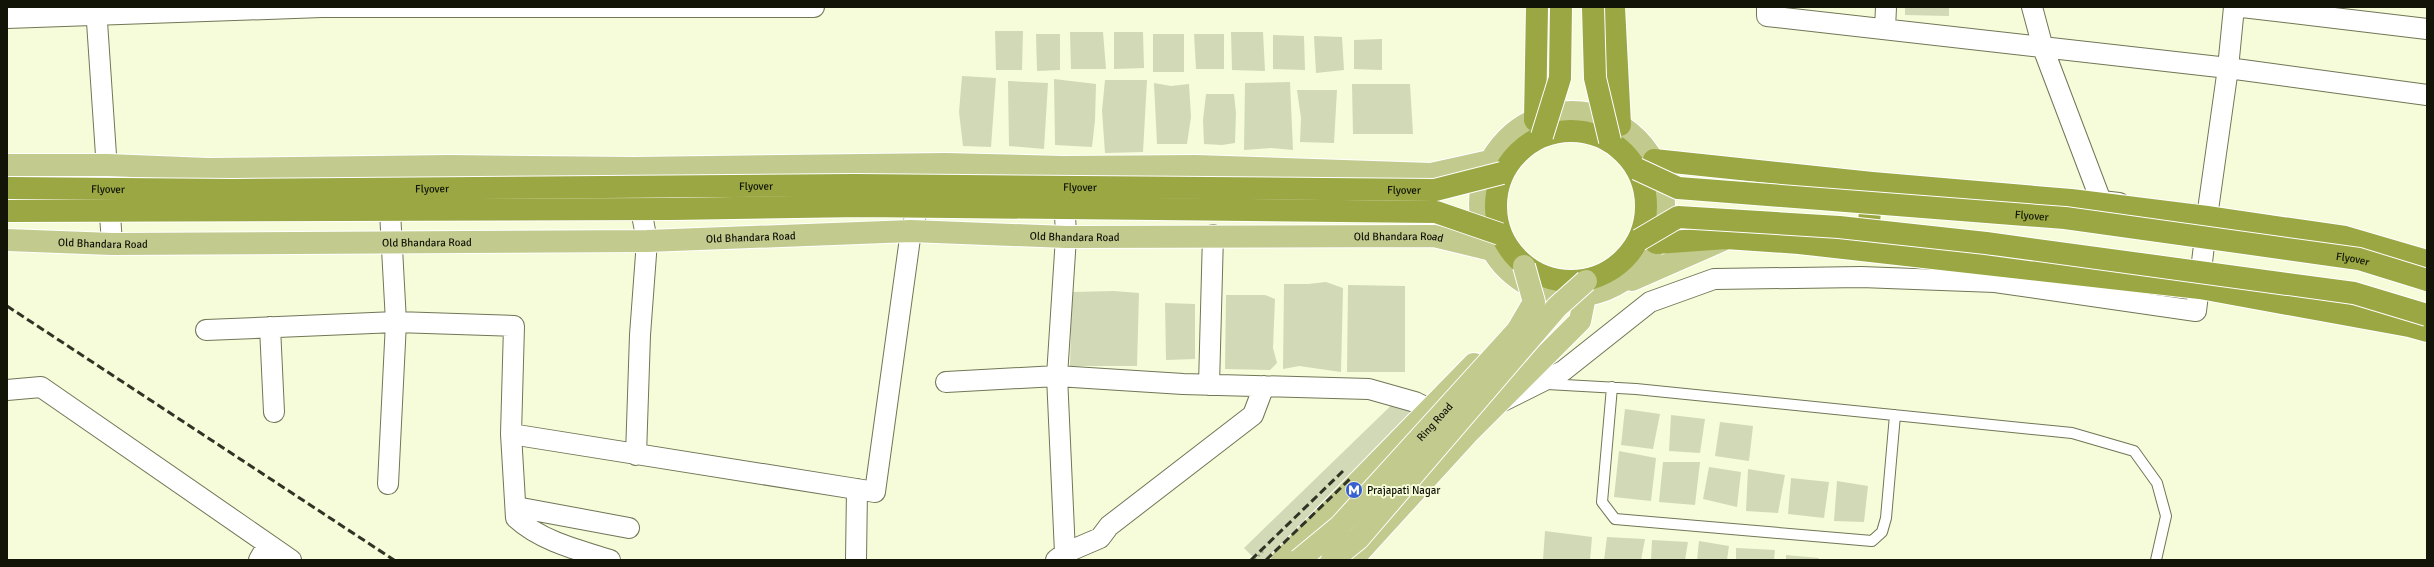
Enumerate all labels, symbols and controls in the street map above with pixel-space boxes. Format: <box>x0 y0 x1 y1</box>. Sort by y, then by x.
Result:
street label: Flyover <box>739 180 773 193</box>
street label: Flyover <box>1063 181 1097 194</box>
street label: Flyover <box>415 182 449 196</box>
street label: Flyover <box>91 183 125 196</box>
street label: Flyover <box>1387 184 1421 197</box>
street label: Flyover <box>2014 208 2049 224</box>
street label: Old Bhandara Road <box>706 229 796 246</box>
street label: Old Bhandara Road <box>1029 230 1120 244</box>
street label: Old Bhandara Road <box>1354 230 1445 245</box>
street label: Old Bhandara Road <box>58 236 148 251</box>
street label: Old Bhandara Road <box>382 236 472 249</box>
street label: Flyover <box>2335 250 2371 269</box>
street label: Ring Road <box>1414 400 1456 444</box>
metro station icon: Prajapati Nagar <box>1344 480 1364 500</box>
place label: Prajapati Nagar <box>1367 484 1440 497</box>

